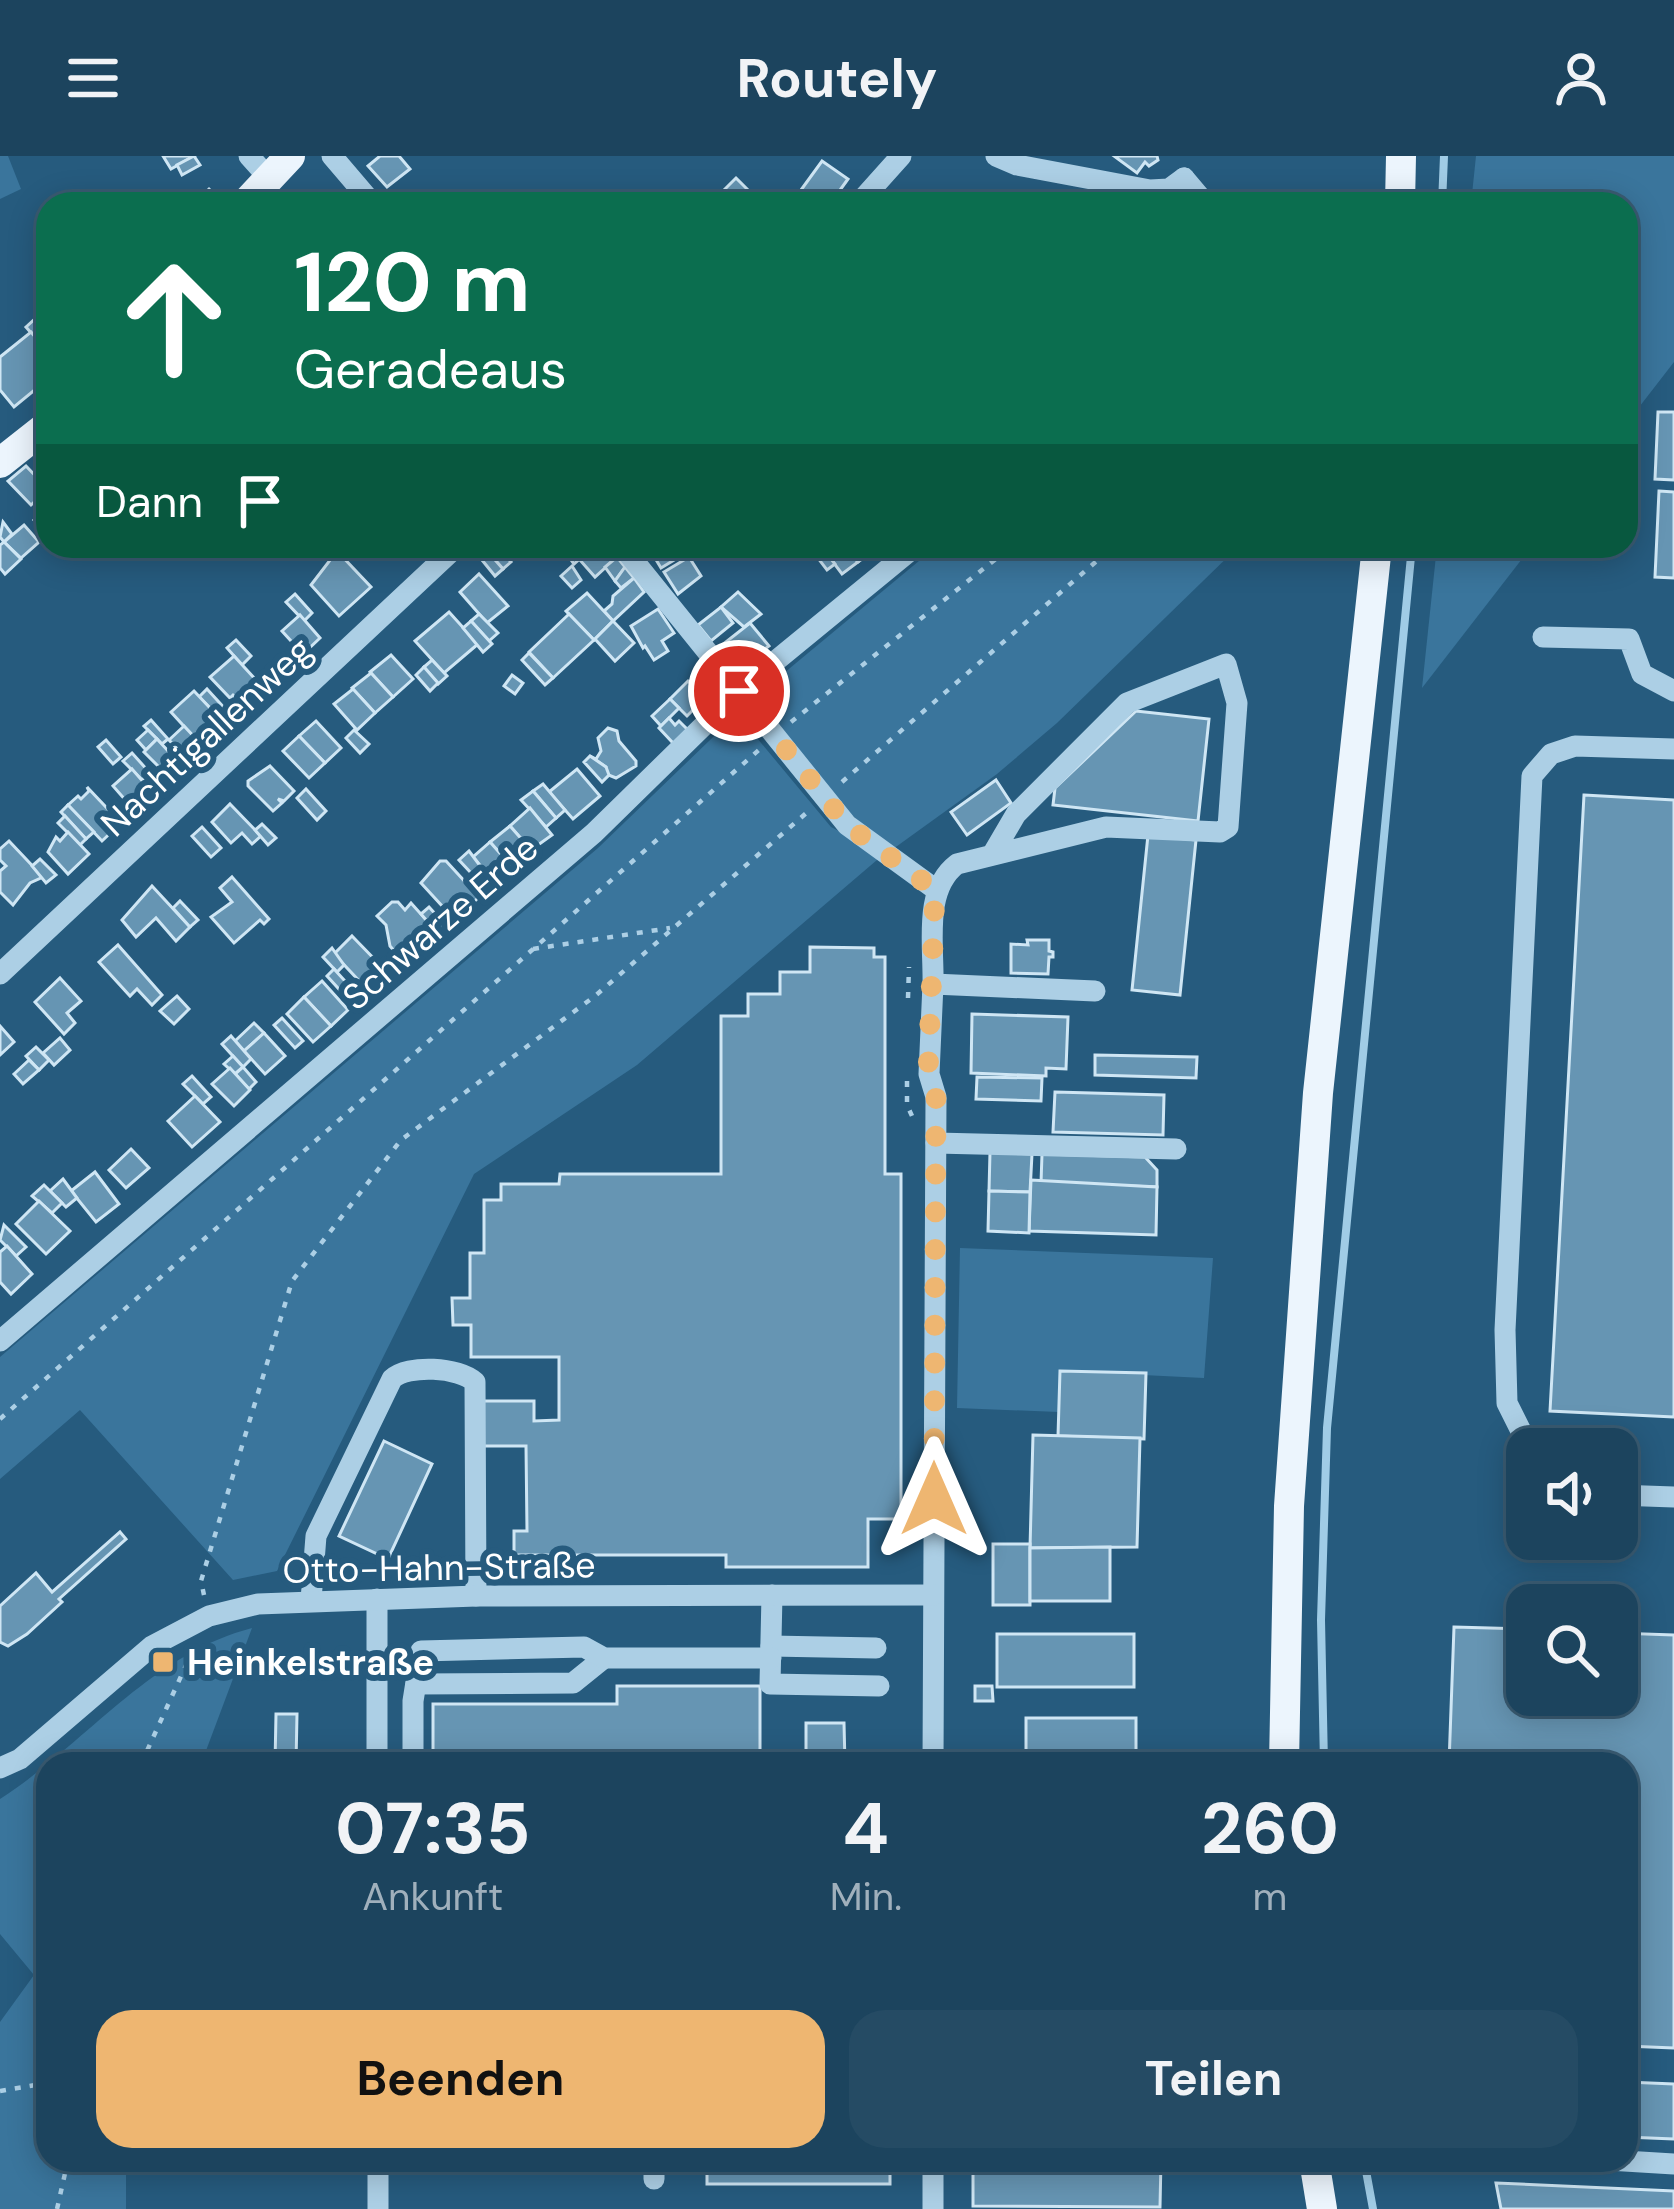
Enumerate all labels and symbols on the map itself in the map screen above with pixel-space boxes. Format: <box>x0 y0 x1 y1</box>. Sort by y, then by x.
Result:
street label: Nachtigallenweg <box>91 626 322 846</box>
pin <box>688 640 790 742</box>
street label: Schwarze Erde <box>333 824 548 1020</box>
position arrow <box>871 1436 997 1562</box>
street label: Otto-Hahn-Straße <box>282 1541 596 1594</box>
place label: Heinkelstraße <box>187 1639 434 1686</box>
marker: Heinkelstraße <box>150 1649 176 1675</box>

